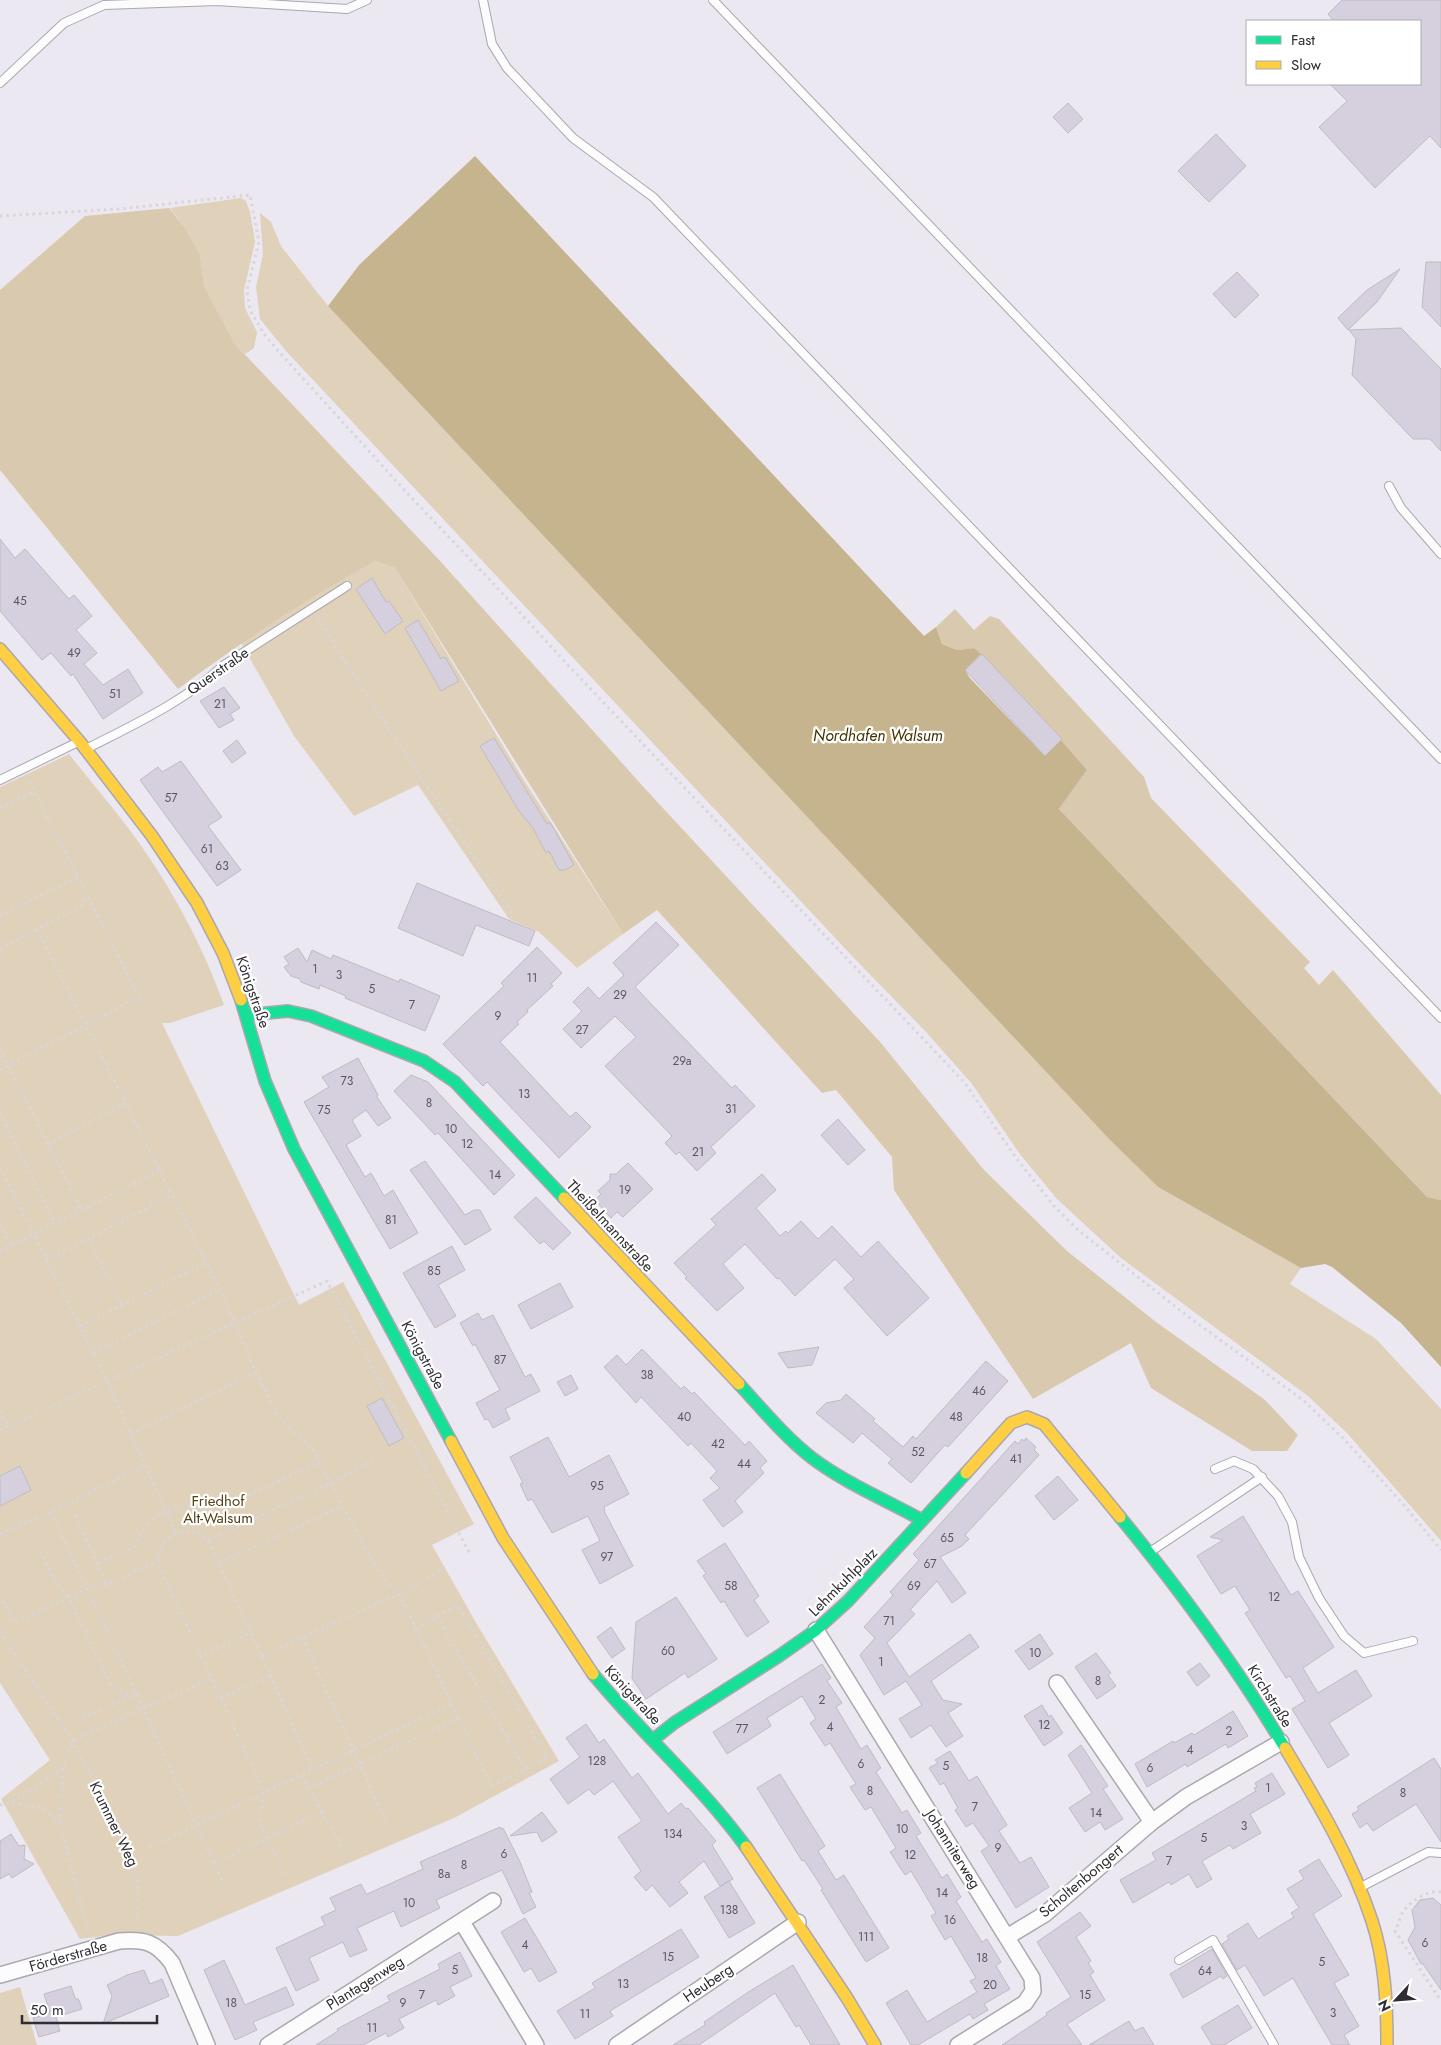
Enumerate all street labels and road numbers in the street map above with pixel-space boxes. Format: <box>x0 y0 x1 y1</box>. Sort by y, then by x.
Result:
street label: Querstraße <box>183 642 254 700</box>
street label: Königstraße <box>230 953 276 1031</box>
street label: Theißelmannstraße <box>561 1175 659 1277</box>
street label: Königstraße <box>396 1317 450 1393</box>
street label: Lehmkuhlplatz <box>804 1543 882 1621</box>
street label: Königstraße <box>599 1660 667 1730</box>
street label: Kirchstraße <box>1242 1660 1298 1732</box>
street label: Krummer Weg <box>84 1778 144 1870</box>
street label: Johanniterweg <box>919 1803 986 1893</box>
street label: Scholtenbongert <box>1034 1839 1128 1923</box>
street label: Förderstraße <box>27 1934 110 1978</box>
street label: Plantagenweg <box>322 1950 408 2016</box>
street label: Heuberg <box>679 1958 737 2008</box>

